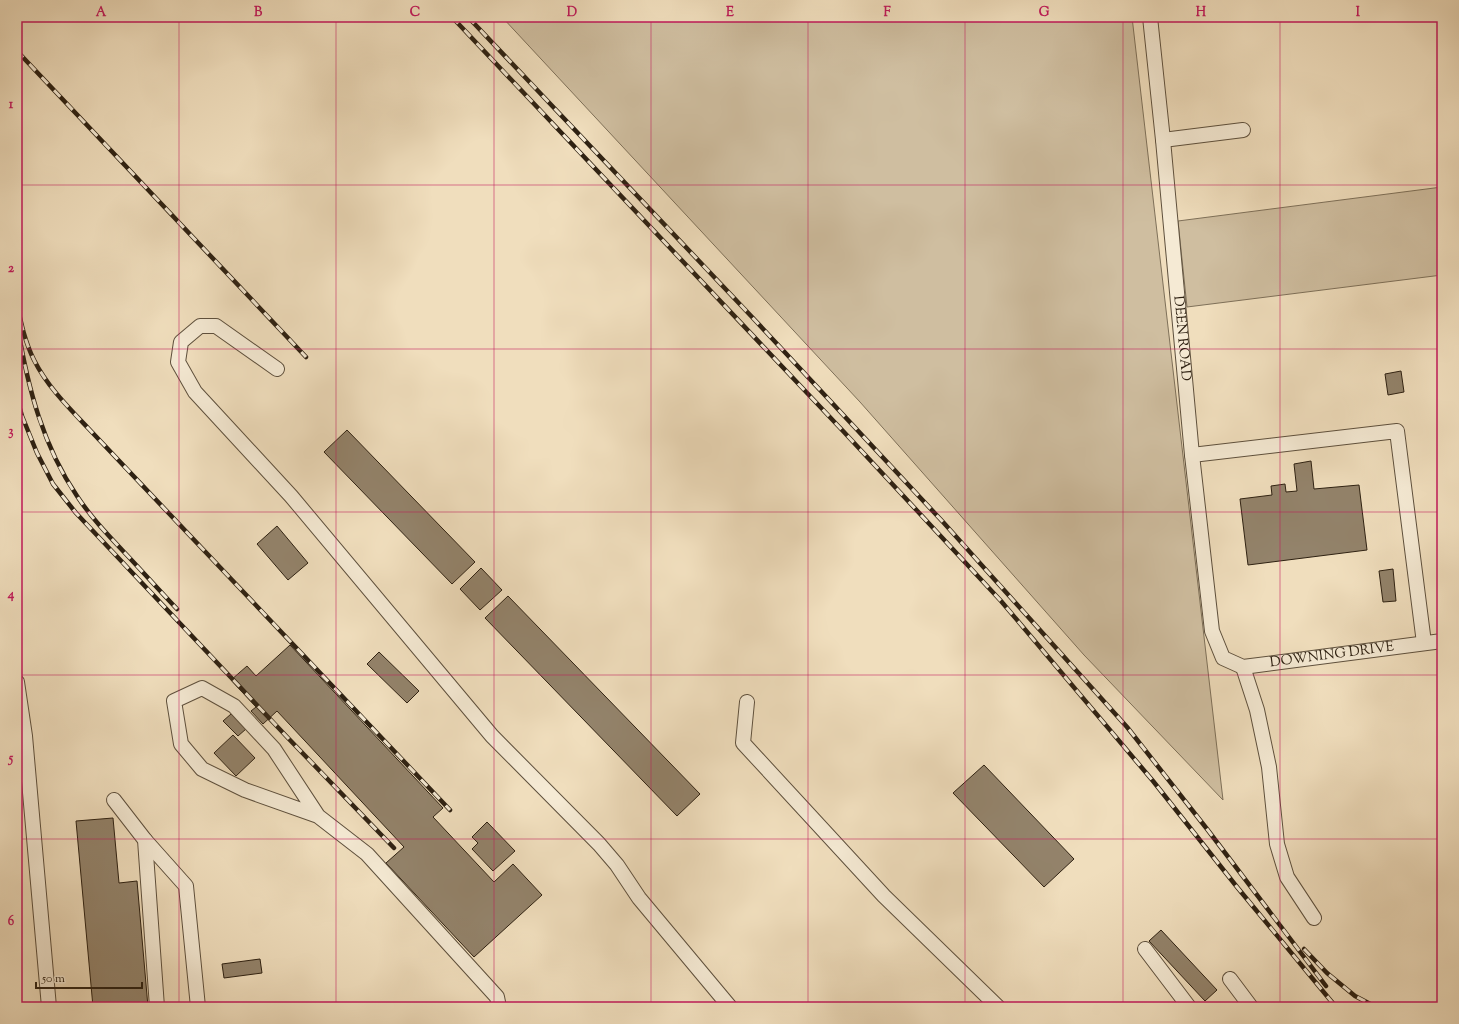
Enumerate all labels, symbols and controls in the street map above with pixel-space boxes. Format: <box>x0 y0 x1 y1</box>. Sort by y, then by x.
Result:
text: A <box>96 4 107 22</box>
text: B <box>254 4 263 22</box>
text: C <box>410 4 420 22</box>
text: D <box>567 4 577 22</box>
text: E <box>726 4 734 22</box>
text: F <box>883 4 891 22</box>
text: G <box>1039 4 1050 22</box>
text: H <box>1196 4 1207 22</box>
text: I <box>1356 4 1361 22</box>
text: 1 <box>9 96 14 114</box>
text: 2 <box>8 260 15 278</box>
street label: DEEN ROAD <box>1167 295 1195 382</box>
text: 3 <box>8 423 14 441</box>
text: 4 <box>7 586 15 604</box>
street label: DOWNING DRIVE <box>1269 637 1396 673</box>
text: 5 <box>8 750 14 768</box>
text: 6 <box>8 913 15 931</box>
scale bar <box>36 964 142 990</box>
text: 50 m <box>41 970 65 988</box>

